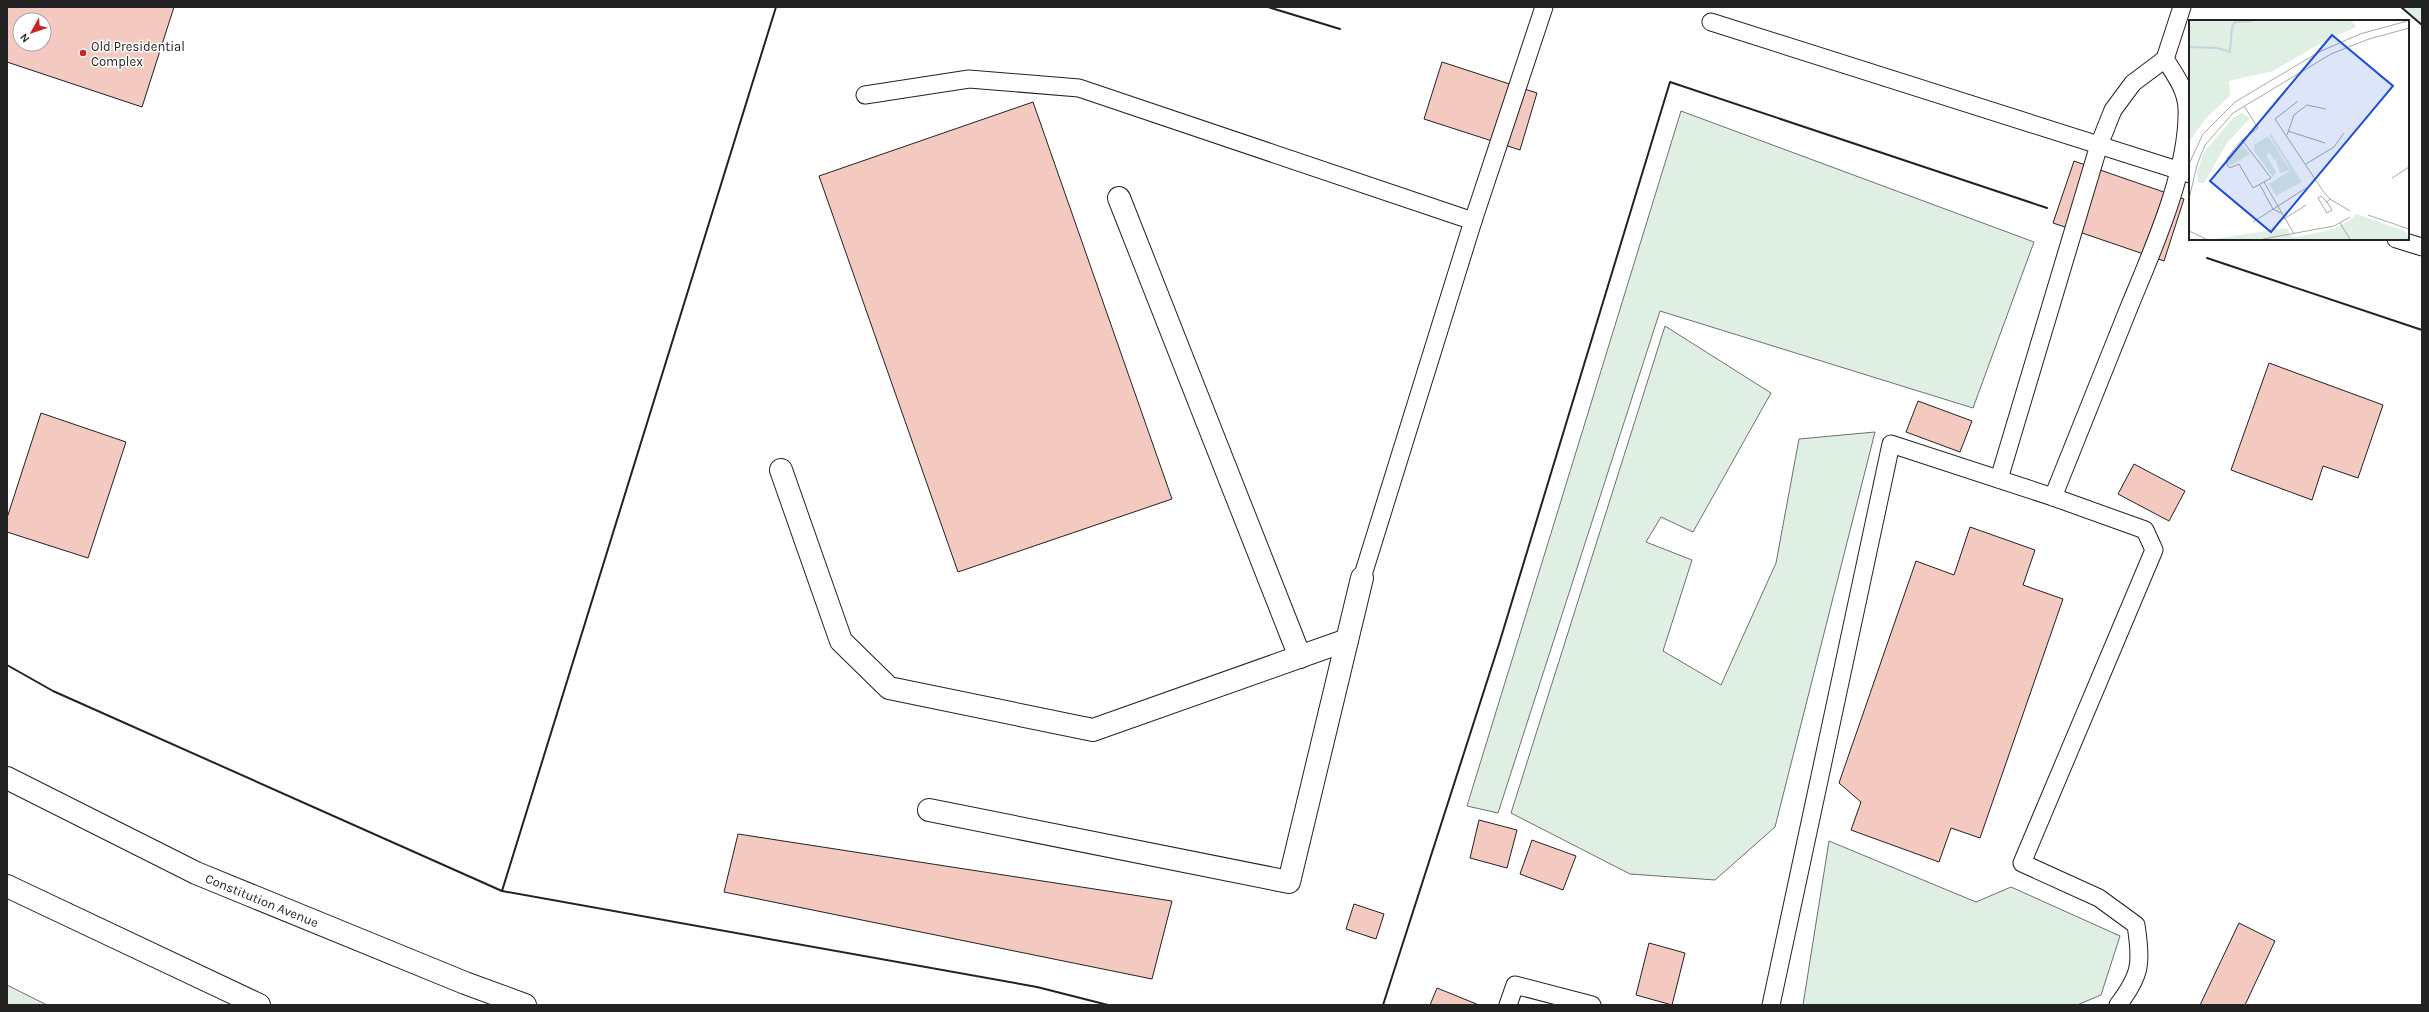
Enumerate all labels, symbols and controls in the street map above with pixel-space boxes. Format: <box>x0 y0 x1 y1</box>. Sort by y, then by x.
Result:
north arrow <box>12 12 52 52</box>
inset map <box>2189 20 2409 240</box>
text: N <box>17 31 32 45</box>
place label: Old Presidential Complex <box>91 39 185 69</box>
marker: Old Presidential Complex <box>78 48 88 58</box>
street label: Constitution Avenue <box>203 871 321 930</box>

